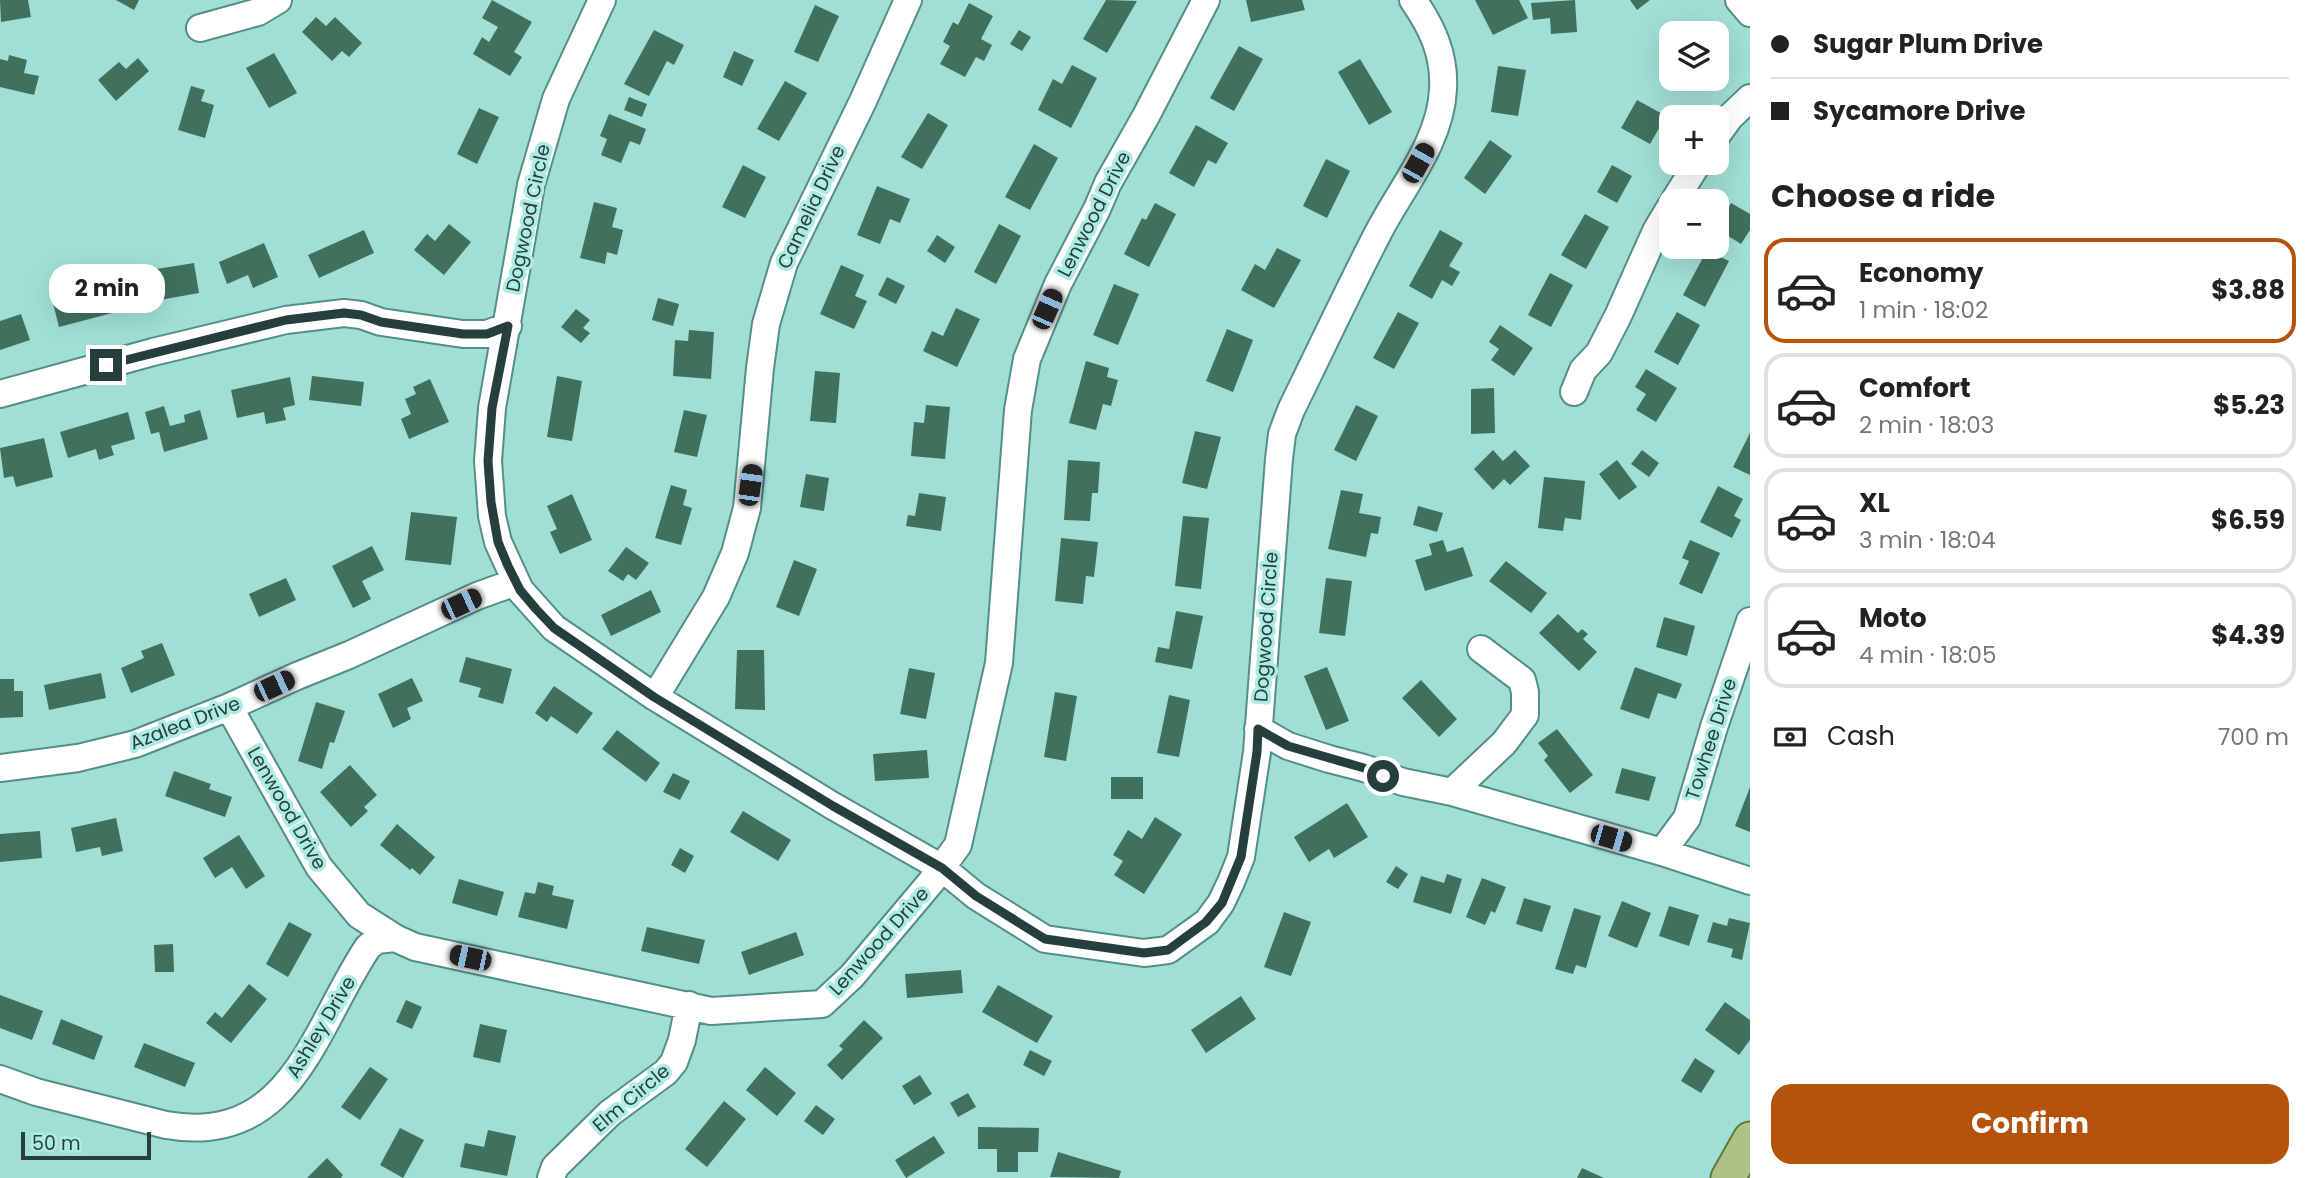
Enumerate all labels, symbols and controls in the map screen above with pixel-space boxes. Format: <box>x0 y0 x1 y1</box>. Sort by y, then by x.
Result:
map controls <box>1659 21 1729 259</box>
button: layers <box>1659 21 1729 91</box>
text: Sugar Plum Drive <box>1813 26 2043 62</box>
text: Sycamore Drive <box>1813 93 2026 129</box>
button: + <box>1659 105 1729 175</box>
car <box>1399 140 1438 186</box>
street label: Camelia Drive <box>770 141 852 273</box>
street label: Dogwood Circle <box>499 142 557 294</box>
street label: Lenwood Drive <box>1051 147 1137 281</box>
text: Choose a ride <box>1771 173 1995 218</box>
button: − <box>1659 189 1729 259</box>
text: Economy <box>1859 255 1983 291</box>
icon: car <box>1775 259 1838 322</box>
callout: 2 min <box>48 264 164 312</box>
text: 2 min <box>75 272 139 304</box>
text: $3.88 <box>2211 272 2285 308</box>
car <box>1029 286 1066 332</box>
text: 1 min · 18:02 <box>1859 294 1988 326</box>
route end <box>90 349 122 381</box>
text: Comfort <box>1859 370 1971 406</box>
icon: car <box>1775 374 1838 437</box>
text: $5.23 <box>2213 387 2285 423</box>
text: 2 min · 18:03 <box>1859 409 1994 441</box>
car <box>737 463 764 507</box>
text: XL <box>1859 485 1890 521</box>
icon: car <box>1775 489 1838 552</box>
text: $6.59 <box>2211 502 2285 538</box>
text: 3 min · 18:04 <box>1859 524 1996 556</box>
street label: Dogwood Circle <box>1247 551 1285 703</box>
car <box>438 586 485 622</box>
text: Moto <box>1859 600 1927 636</box>
icon: car <box>1775 604 1838 667</box>
text: $4.39 <box>2211 617 2285 653</box>
text: 4 min · 18:05 <box>1859 639 1997 671</box>
car <box>251 668 298 704</box>
street label: Towhee Drive <box>1679 675 1743 803</box>
street label: Azalea Drive <box>126 690 244 756</box>
icon: cash <box>1771 718 1809 756</box>
text: Cash <box>1827 718 1895 754</box>
text: 700 m <box>2218 721 2289 753</box>
street label: Lenwood Drive <box>241 742 333 874</box>
route start <box>1367 760 1399 792</box>
car <box>1588 822 1635 854</box>
street label: Lenwood Drive <box>823 881 935 1001</box>
car <box>448 943 493 973</box>
street label: Ashley Drive <box>280 971 362 1083</box>
street label: Elm Circle <box>587 1058 675 1138</box>
button: Confirm <box>1771 1084 2289 1164</box>
scale bar <box>21 1129 150 1161</box>
text: 50 m <box>32 1130 81 1157</box>

